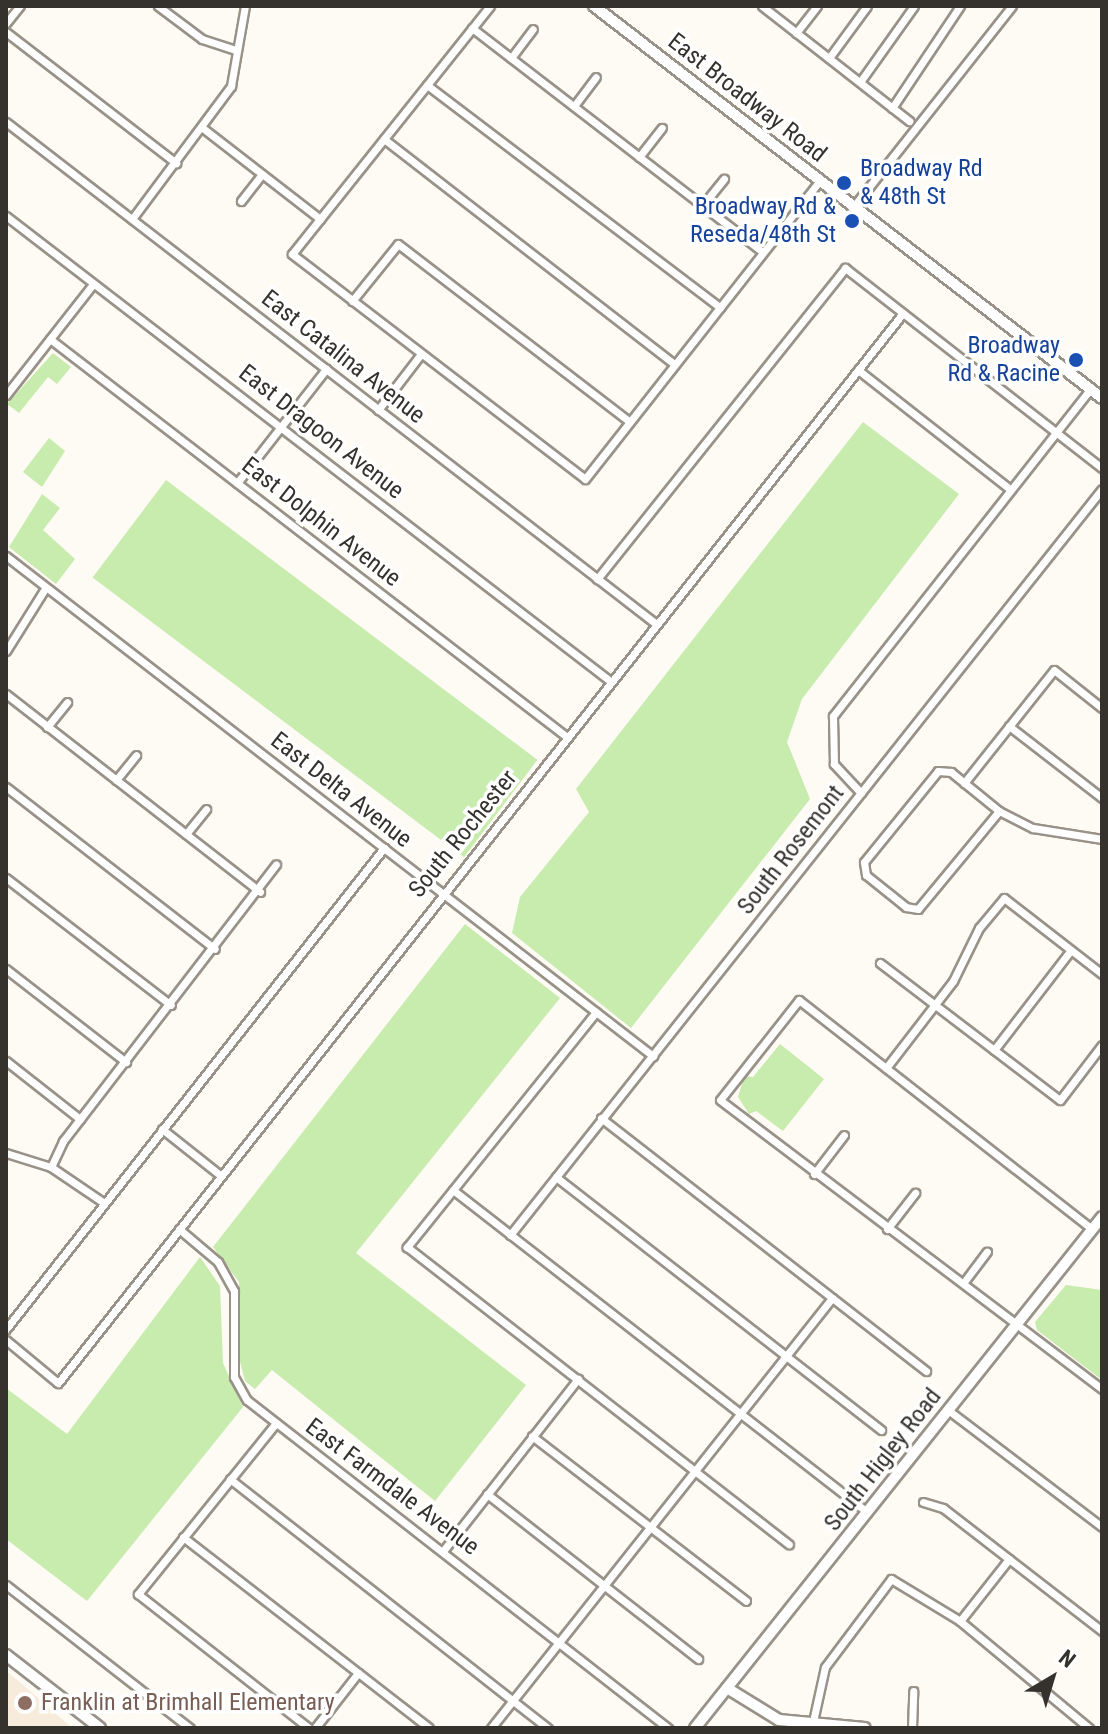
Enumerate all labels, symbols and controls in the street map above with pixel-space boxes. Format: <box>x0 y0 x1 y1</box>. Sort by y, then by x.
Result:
street label: East Broadway Road <box>662 27 832 169</box>
place label: Broadway Rd & 48th St <box>860 155 983 211</box>
marker: Broadway Rd & 48th St <box>835 174 853 192</box>
place label: Broadway Rd & Reseda/48th St <box>690 193 836 249</box>
marker: Broadway Rd & Reseda/48th St <box>843 212 861 230</box>
street label: East Catalina Avenue <box>256 284 430 430</box>
place label: Broadway Rd & Racine <box>948 332 1060 388</box>
marker: Broadway Rd & Racine <box>1067 351 1085 369</box>
street label: East Dragoon Avenue <box>233 359 409 505</box>
street label: East Dolphin Avenue <box>236 451 406 593</box>
street label: East Delta Avenue <box>265 726 417 854</box>
street label: South Rochester <box>403 764 523 904</box>
street label: South Rosemont <box>732 780 850 920</box>
street label: South Higley Road <box>818 1383 948 1537</box>
street label: East Farmdale Avenue <box>300 1412 484 1562</box>
north arrow <box>1012 1638 1092 1718</box>
text: N <box>1054 1645 1080 1673</box>
place label: Franklin at Brimhall Elementary <box>41 1689 335 1717</box>
marker: Franklin at Brimhall Elementary <box>16 1694 34 1712</box>

